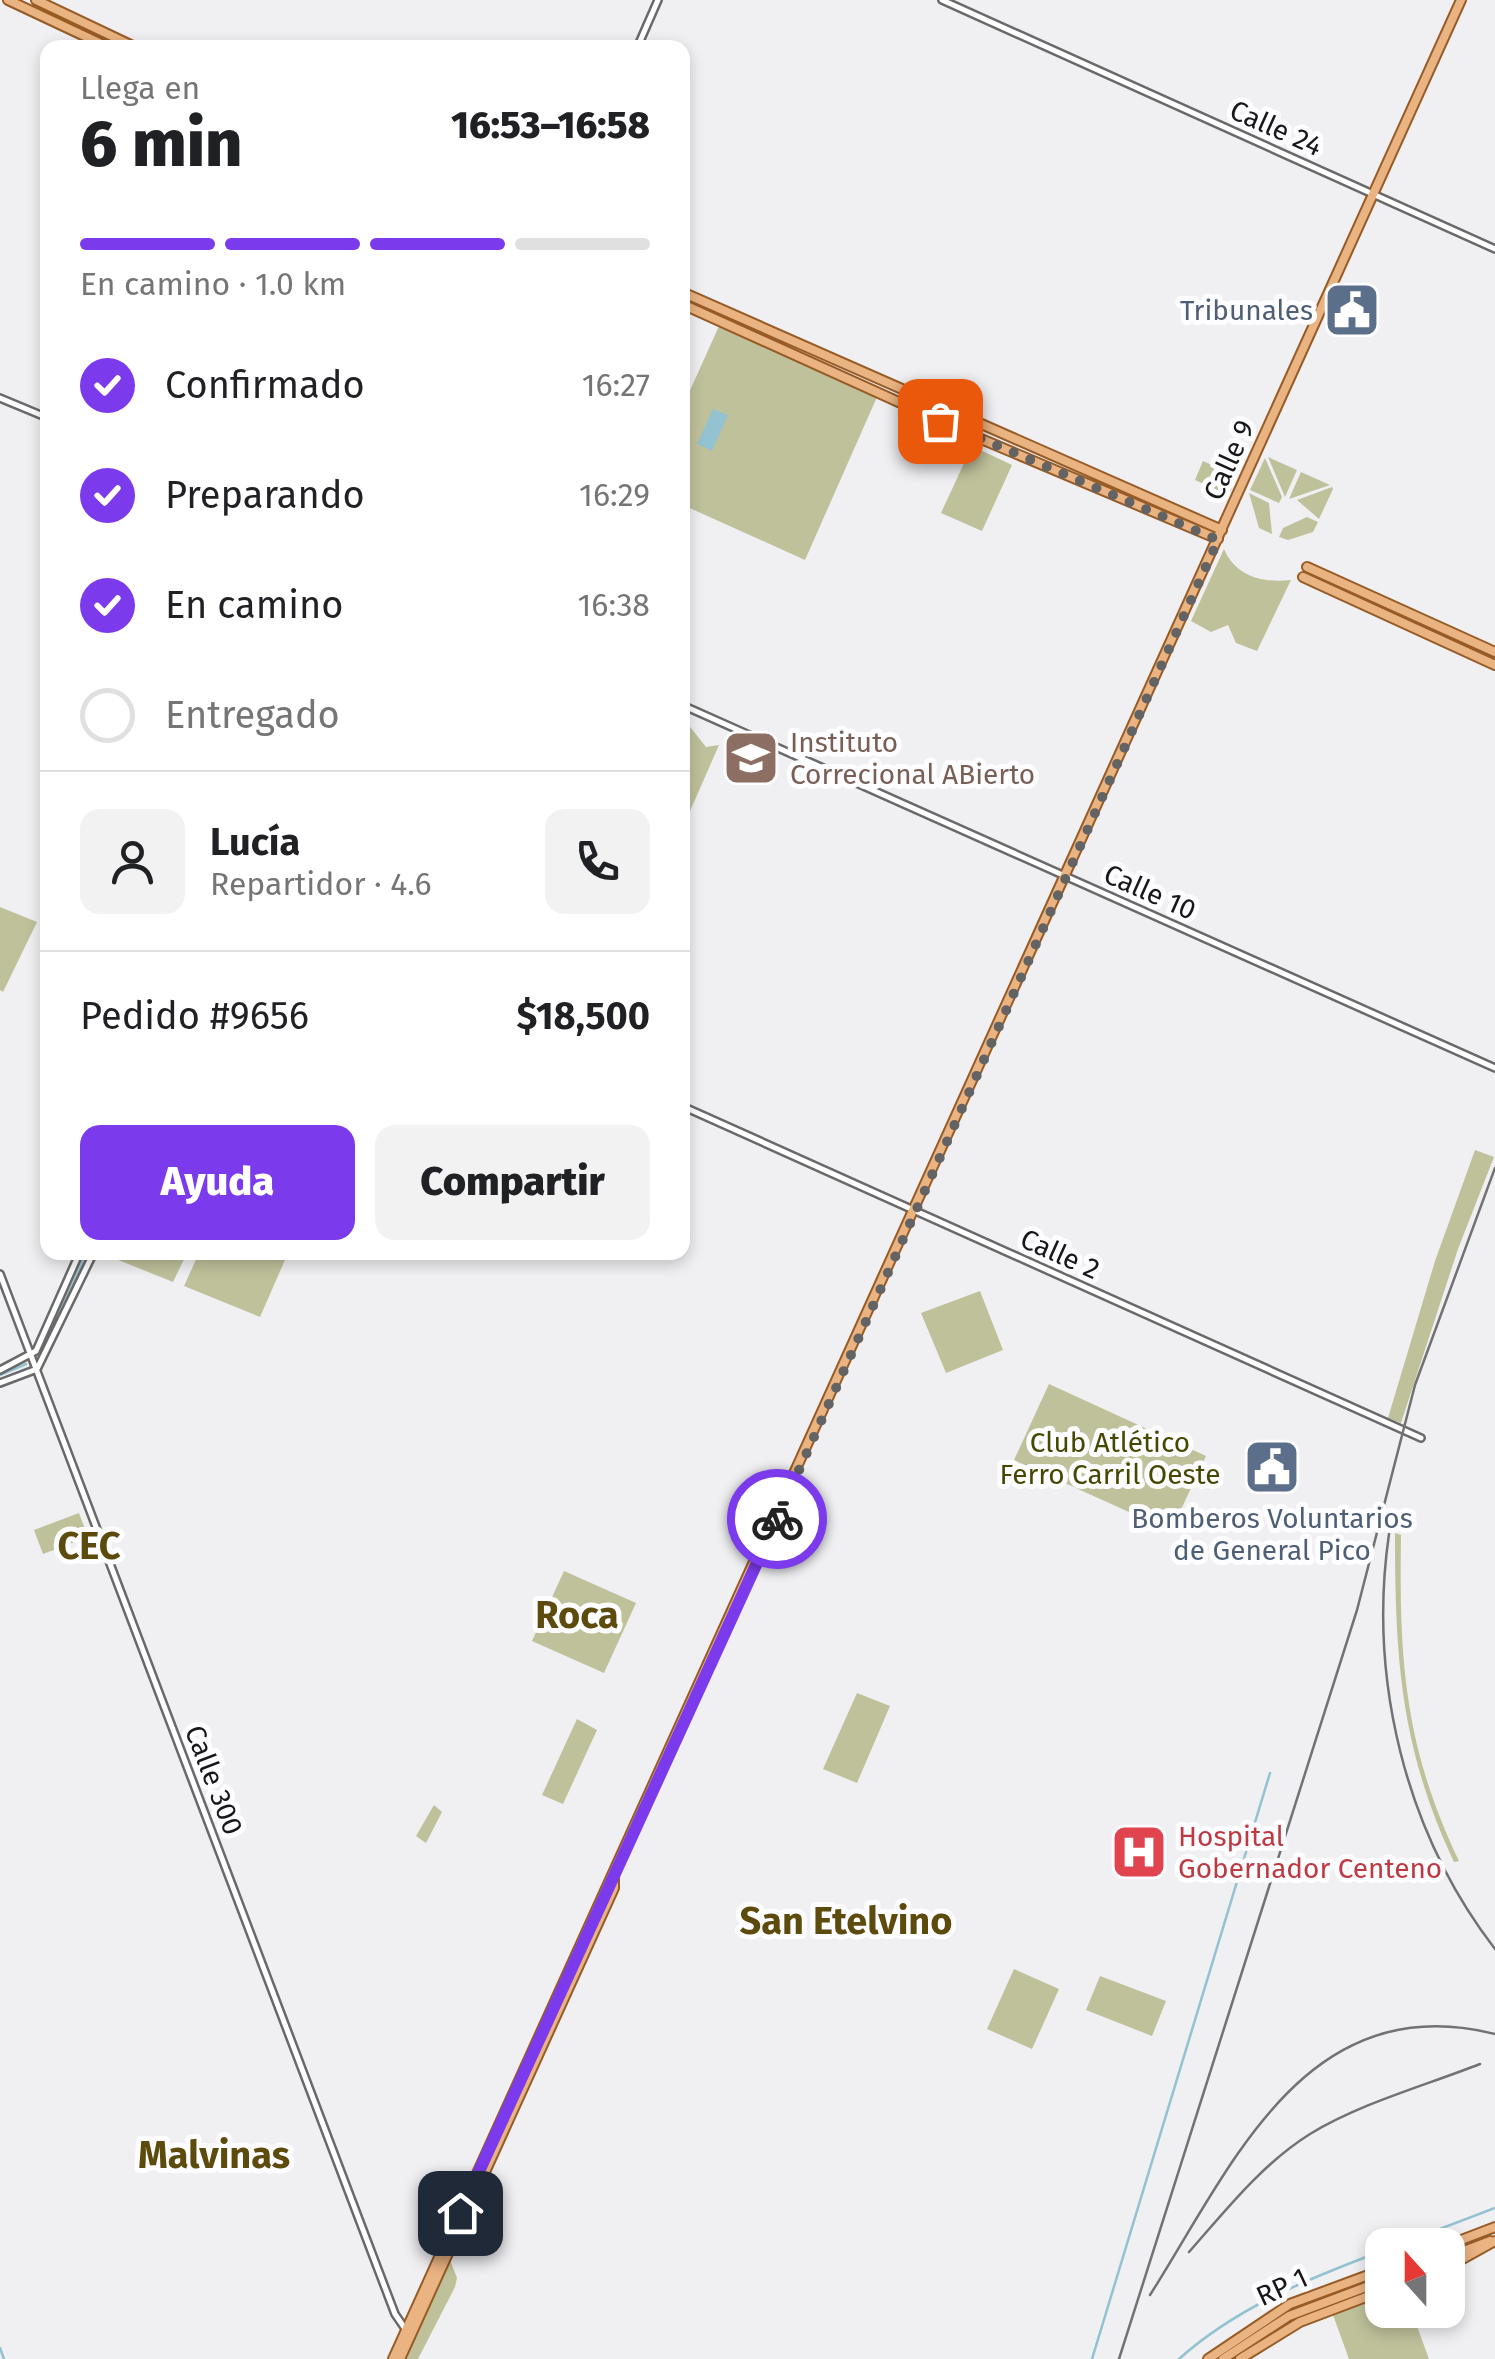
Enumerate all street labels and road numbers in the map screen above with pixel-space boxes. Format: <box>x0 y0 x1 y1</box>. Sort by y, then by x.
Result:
street label: Calle 24 <box>1225 93 1327 163</box>
street label: Calle 9 <box>1197 415 1261 505</box>
street label: Calle 10 <box>1099 857 1201 927</box>
street label: Calle 2 <box>1015 1222 1105 1286</box>
street label: Calle 300 <box>178 1721 250 1839</box>
street label: RP 1 <box>1251 2261 1313 2313</box>

